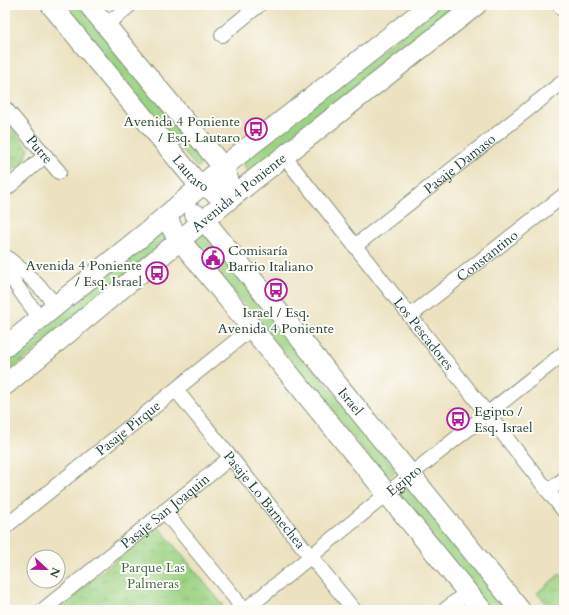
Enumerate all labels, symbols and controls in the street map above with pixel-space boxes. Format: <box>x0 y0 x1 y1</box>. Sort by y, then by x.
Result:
place label: Avenida 4 Poniente / Esq. Lautaro <box>124 112 240 147</box>
bus stop icon: Avenida 4 Poniente / Esq. Lautaro <box>243 116 269 142</box>
street label: Pasaje Damaso <box>419 129 500 198</box>
street label: Putre <box>22 131 57 168</box>
street label: Avenida 4 Poniente <box>187 148 290 236</box>
street label: Lautaro <box>168 151 213 196</box>
street label: Constantino <box>452 225 522 286</box>
place label: Comisaría Barrio Italiano <box>228 241 314 276</box>
public building icon: Comisaría Barrio Italiano <box>200 245 226 271</box>
place label: Avenida 4 Poniente / Esq. Israel <box>26 256 142 291</box>
bus stop icon: Avenida 4 Poniente / Esq. Israel <box>144 260 170 286</box>
bus stop icon: Israel / Esq. Avenida 4 Poniente <box>263 277 289 303</box>
street label: Los Pescadores <box>389 293 459 374</box>
place label: Israel / Esq. Avenida 4 Poniente <box>218 303 334 338</box>
street label: Israel <box>334 383 368 419</box>
street label: Pasaje Pirque <box>92 396 164 460</box>
place label: Egipto / Esq. Israel <box>474 402 533 437</box>
bus stop icon: Egipto / Esq. Israel <box>445 406 471 432</box>
street label: Pasaje Lo Barnechea <box>219 447 310 552</box>
street label: Egipto <box>382 460 425 500</box>
street label: Pasaje San Joaquin <box>116 469 213 553</box>
north arrow <box>26 549 66 589</box>
park label: Parque Las Palmeras <box>121 558 185 593</box>
text: N <box>46 565 64 580</box>

